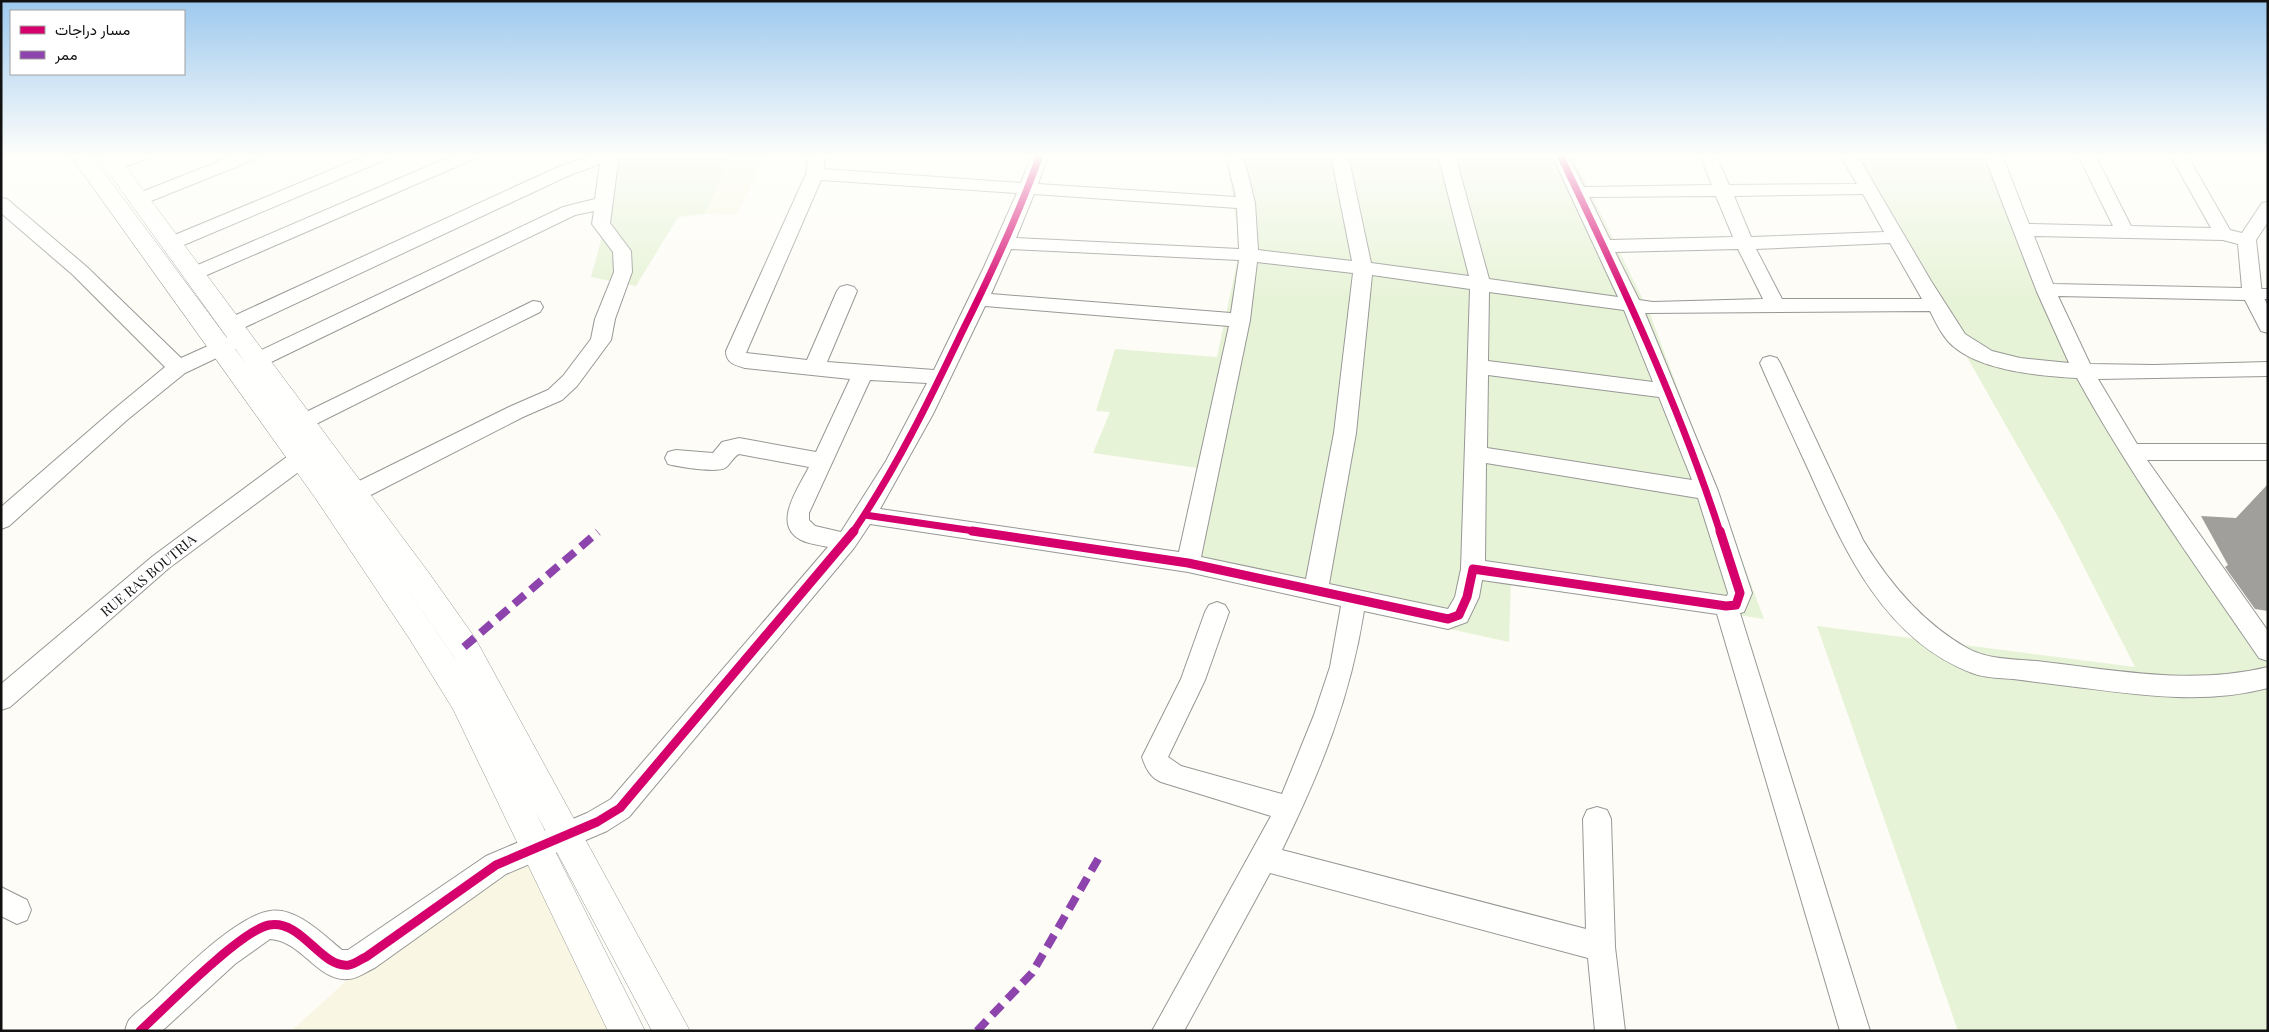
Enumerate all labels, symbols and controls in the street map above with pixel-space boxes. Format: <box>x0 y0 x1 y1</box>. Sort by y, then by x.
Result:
legend <box>10 10 185 75</box>
text: مسار دراجات <box>55 19 130 39</box>
text: ممر <box>54 44 77 64</box>
street label: RUE RAS BOUTRIA <box>96 529 200 621</box>

